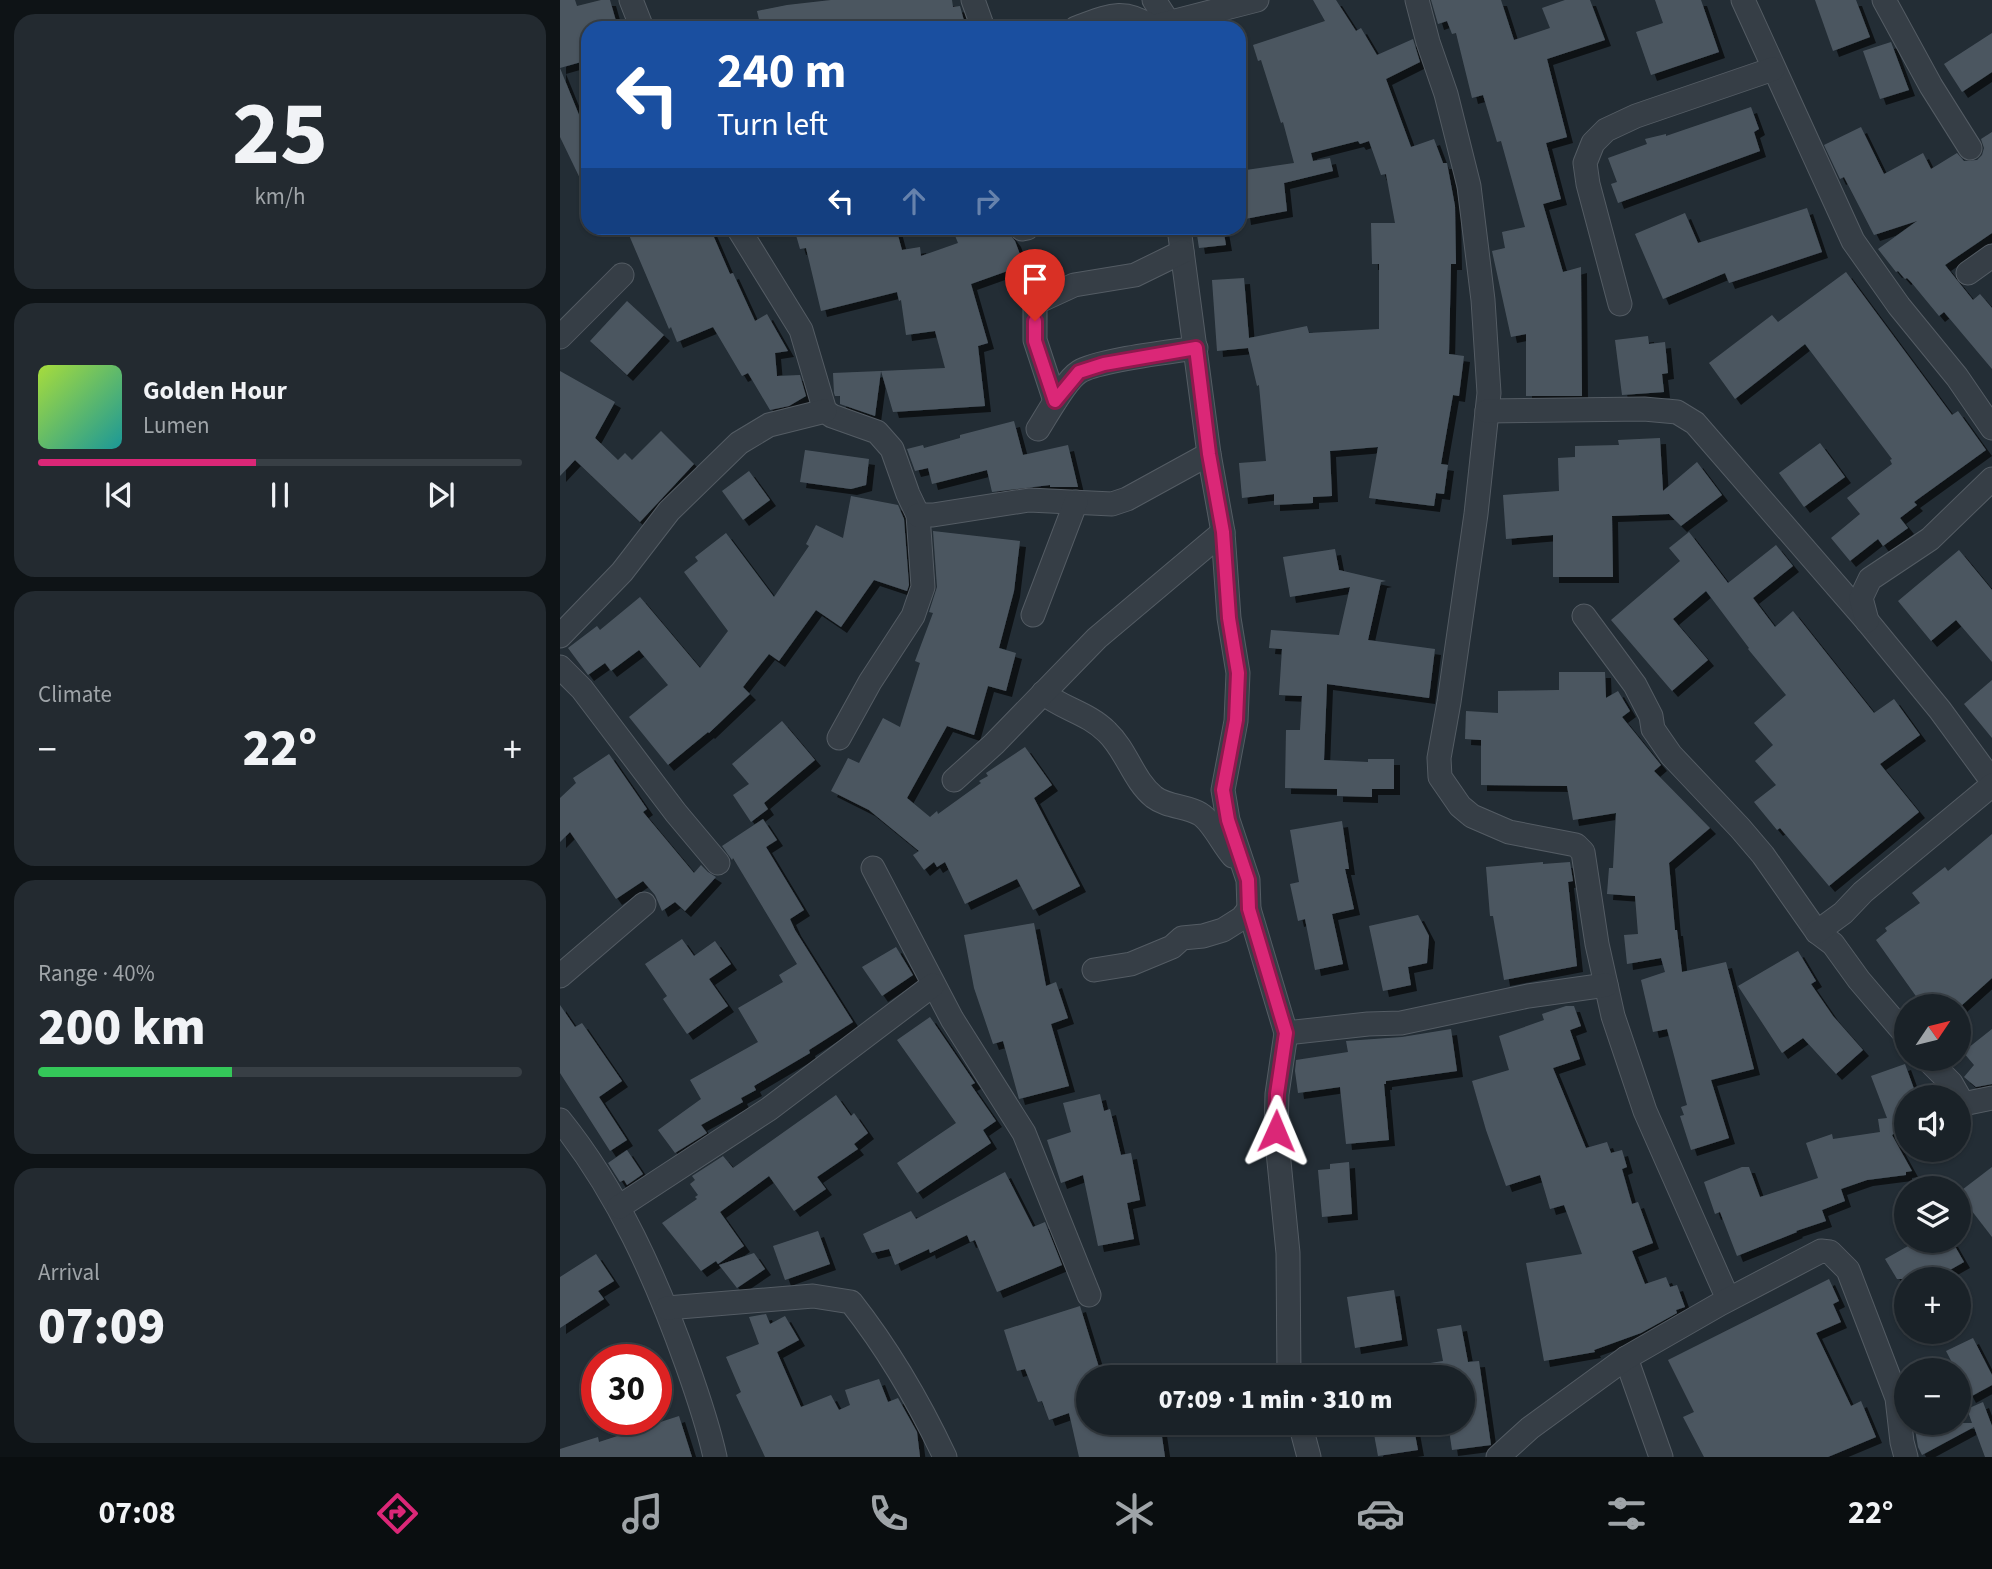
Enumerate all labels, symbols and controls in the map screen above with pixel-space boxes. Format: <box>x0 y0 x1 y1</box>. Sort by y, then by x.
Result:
text: 240 m <box>717 37 846 107</box>
icon: left <box>602 49 693 140</box>
text: 25 <box>232 70 328 199</box>
text: Turn left <box>717 102 828 148</box>
text: km/h <box>254 180 306 213</box>
icon: left <box>822 182 860 220</box>
icon: ahead <box>895 182 933 220</box>
icon: right <box>968 182 1006 220</box>
pin <box>1005 249 1065 321</box>
icon: arrive <box>1016 260 1054 298</box>
text: Golden Hour <box>143 372 287 409</box>
text: Lumen <box>143 409 210 442</box>
icon: previous <box>100 476 138 514</box>
icon: pause <box>261 476 299 514</box>
icon: next <box>422 476 460 514</box>
text: Climate <box>38 678 112 711</box>
text: 22° <box>243 712 317 786</box>
text: − <box>38 723 57 777</box>
text: + <box>503 723 522 777</box>
text: Range · 40% <box>38 957 155 990</box>
text: 200 km <box>38 991 206 1065</box>
north arrow <box>1894 994 1970 1071</box>
map controls <box>1894 994 1971 1435</box>
button: sound <box>1894 1085 1971 1162</box>
position arrow <box>1239 1094 1313 1168</box>
button: layers <box>1894 1176 1971 1253</box>
text: Arrival <box>38 1256 100 1289</box>
button: + <box>1894 1267 1971 1344</box>
text: 07:09 <box>38 1290 165 1364</box>
speed limit sign: 30 <box>581 1344 672 1435</box>
button: − <box>1894 1358 1971 1435</box>
text: 07:09 · 1 min · 310 m <box>1159 1381 1392 1418</box>
icon: directions <box>373 1489 422 1538</box>
icon: music <box>618 1489 667 1538</box>
icon: phone <box>864 1489 913 1538</box>
icon: climate <box>1110 1489 1159 1538</box>
icon: car <box>1356 1489 1405 1538</box>
icon: filters <box>1602 1489 1651 1538</box>
text: 07:08 <box>98 1490 176 1536</box>
text: 22° <box>1848 1490 1893 1536</box>

